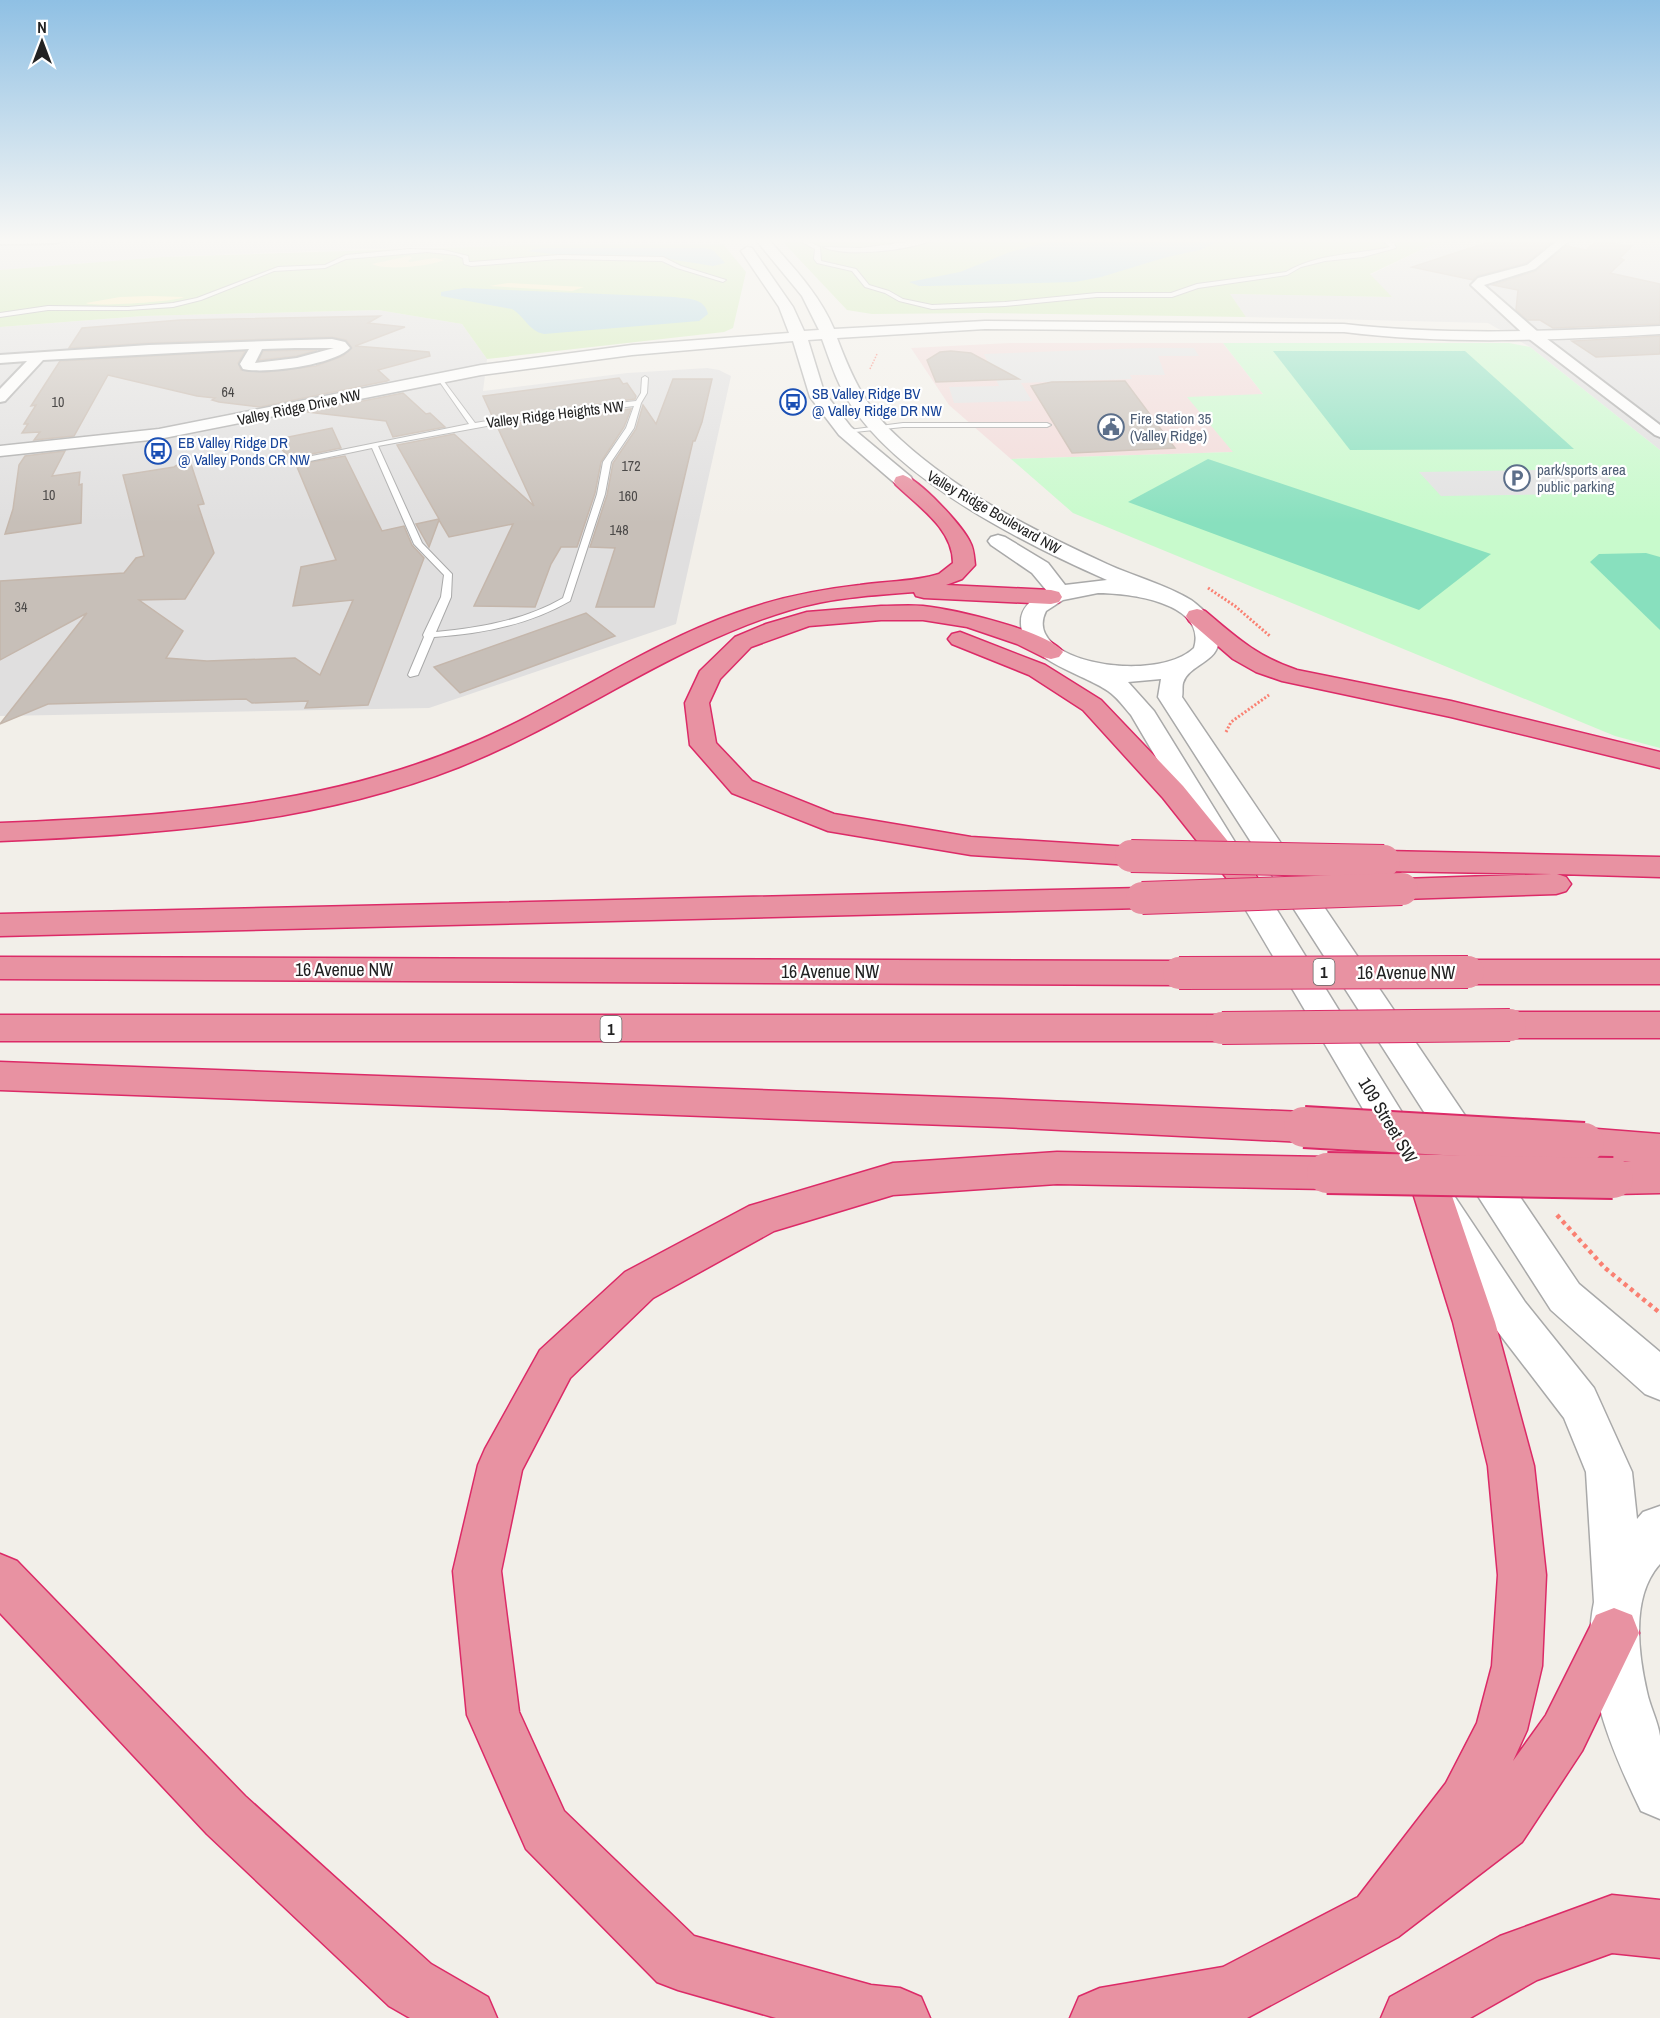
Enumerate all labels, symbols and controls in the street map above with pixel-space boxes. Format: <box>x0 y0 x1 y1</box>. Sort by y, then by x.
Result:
north arrow <box>12 12 72 72</box>
text: N <box>37 16 47 38</box>
house number: 64 <box>222 383 235 401</box>
place label: SB Valley Ridge BV @ Valley Ridge DR NW <box>812 383 942 421</box>
street label: Valley Ridge Drive NW <box>235 384 363 430</box>
bus stop icon: SB Valley Ridge BV @ Valley Ridge DR NW <box>778 387 808 417</box>
house number: 10 <box>52 393 64 411</box>
street label: Valley Ridge Heights NW <box>485 395 625 433</box>
place label: Fire Station 35 (Valley Ridge) <box>1130 408 1212 446</box>
public building icon: Fire Station 35 (Valley Ridge) <box>1096 412 1126 442</box>
place label: EB Valley Ridge DR @ Valley Ponds CR NW <box>178 432 310 470</box>
bus stop icon: EB Valley Ridge DR @ Valley Ponds CR NW <box>143 436 173 466</box>
house number: 172 <box>621 457 641 475</box>
place label: park/sports area public parking <box>1537 459 1626 497</box>
parking icon: park/sports area public parking <box>1502 463 1532 493</box>
street label: Valley Ridge Boulevard NW <box>923 465 1065 559</box>
house number: 10 <box>43 486 55 504</box>
house number: 160 <box>618 487 638 505</box>
house number: 148 <box>609 521 629 539</box>
house number: 34 <box>15 598 28 616</box>
street label: 16 Avenue NW <box>295 957 393 982</box>
street label: 16 Avenue NW <box>781 959 879 984</box>
road number: 1 <box>1314 959 1334 985</box>
street label: 16 Avenue NW <box>1357 960 1455 985</box>
road number: 1 <box>600 1016 622 1042</box>
street label: 109 Street SW <box>1353 1072 1423 1168</box>

